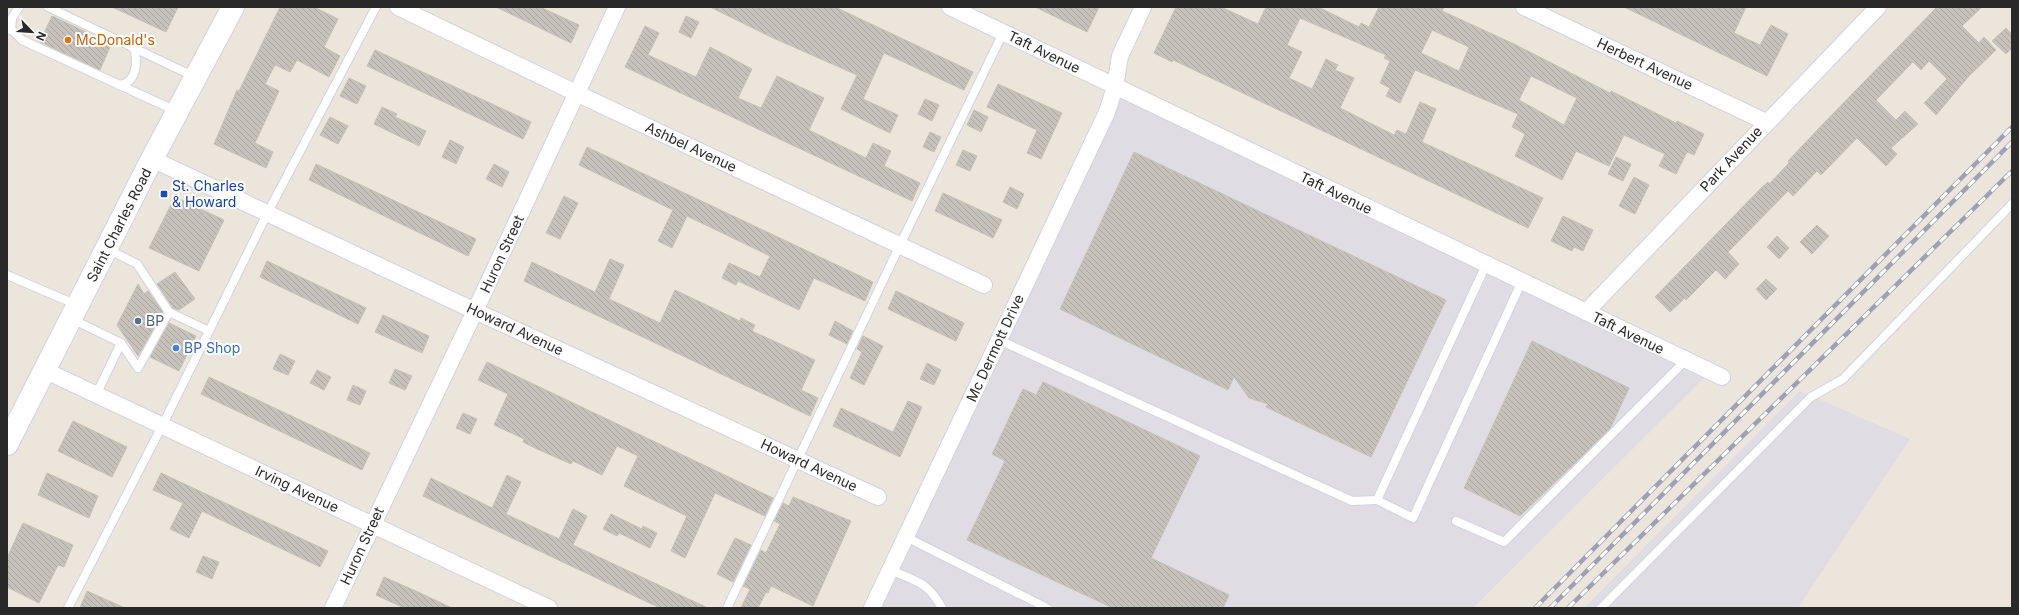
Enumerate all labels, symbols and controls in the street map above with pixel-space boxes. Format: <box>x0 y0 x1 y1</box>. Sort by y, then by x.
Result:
north arrow <box>12 12 52 52</box>
street label: Taft Avenue <box>1005 27 1083 76</box>
text: N <box>33 29 49 43</box>
place label: McDonald's <box>76 31 155 48</box>
street label: Herbert Avenue <box>1594 34 1696 93</box>
marker: McDonald's <box>63 35 73 45</box>
street label: Ashbel Avenue <box>643 118 739 175</box>
street label: Park Avenue <box>1696 122 1765 195</box>
street label: Saint Charles Road <box>82 165 155 285</box>
street label: Taft Avenue <box>1297 168 1375 217</box>
place label: St. Charles & Howard <box>172 177 244 210</box>
marker: St. Charles & Howard <box>159 189 169 199</box>
street label: Huron Street <box>476 212 527 295</box>
street label: Mc Dermott Drive <box>962 291 1027 404</box>
street label: Howard Avenue <box>464 299 566 358</box>
street label: Taft Avenue <box>1589 308 1667 357</box>
place label: BP <box>146 312 164 329</box>
marker: BP <box>133 316 143 326</box>
place label: BP Shop <box>184 339 240 356</box>
marker: BP Shop <box>171 343 181 353</box>
street label: Howard Avenue <box>758 435 860 494</box>
street label: Irving Avenue <box>253 462 342 515</box>
street label: Huron Street <box>336 504 387 587</box>

